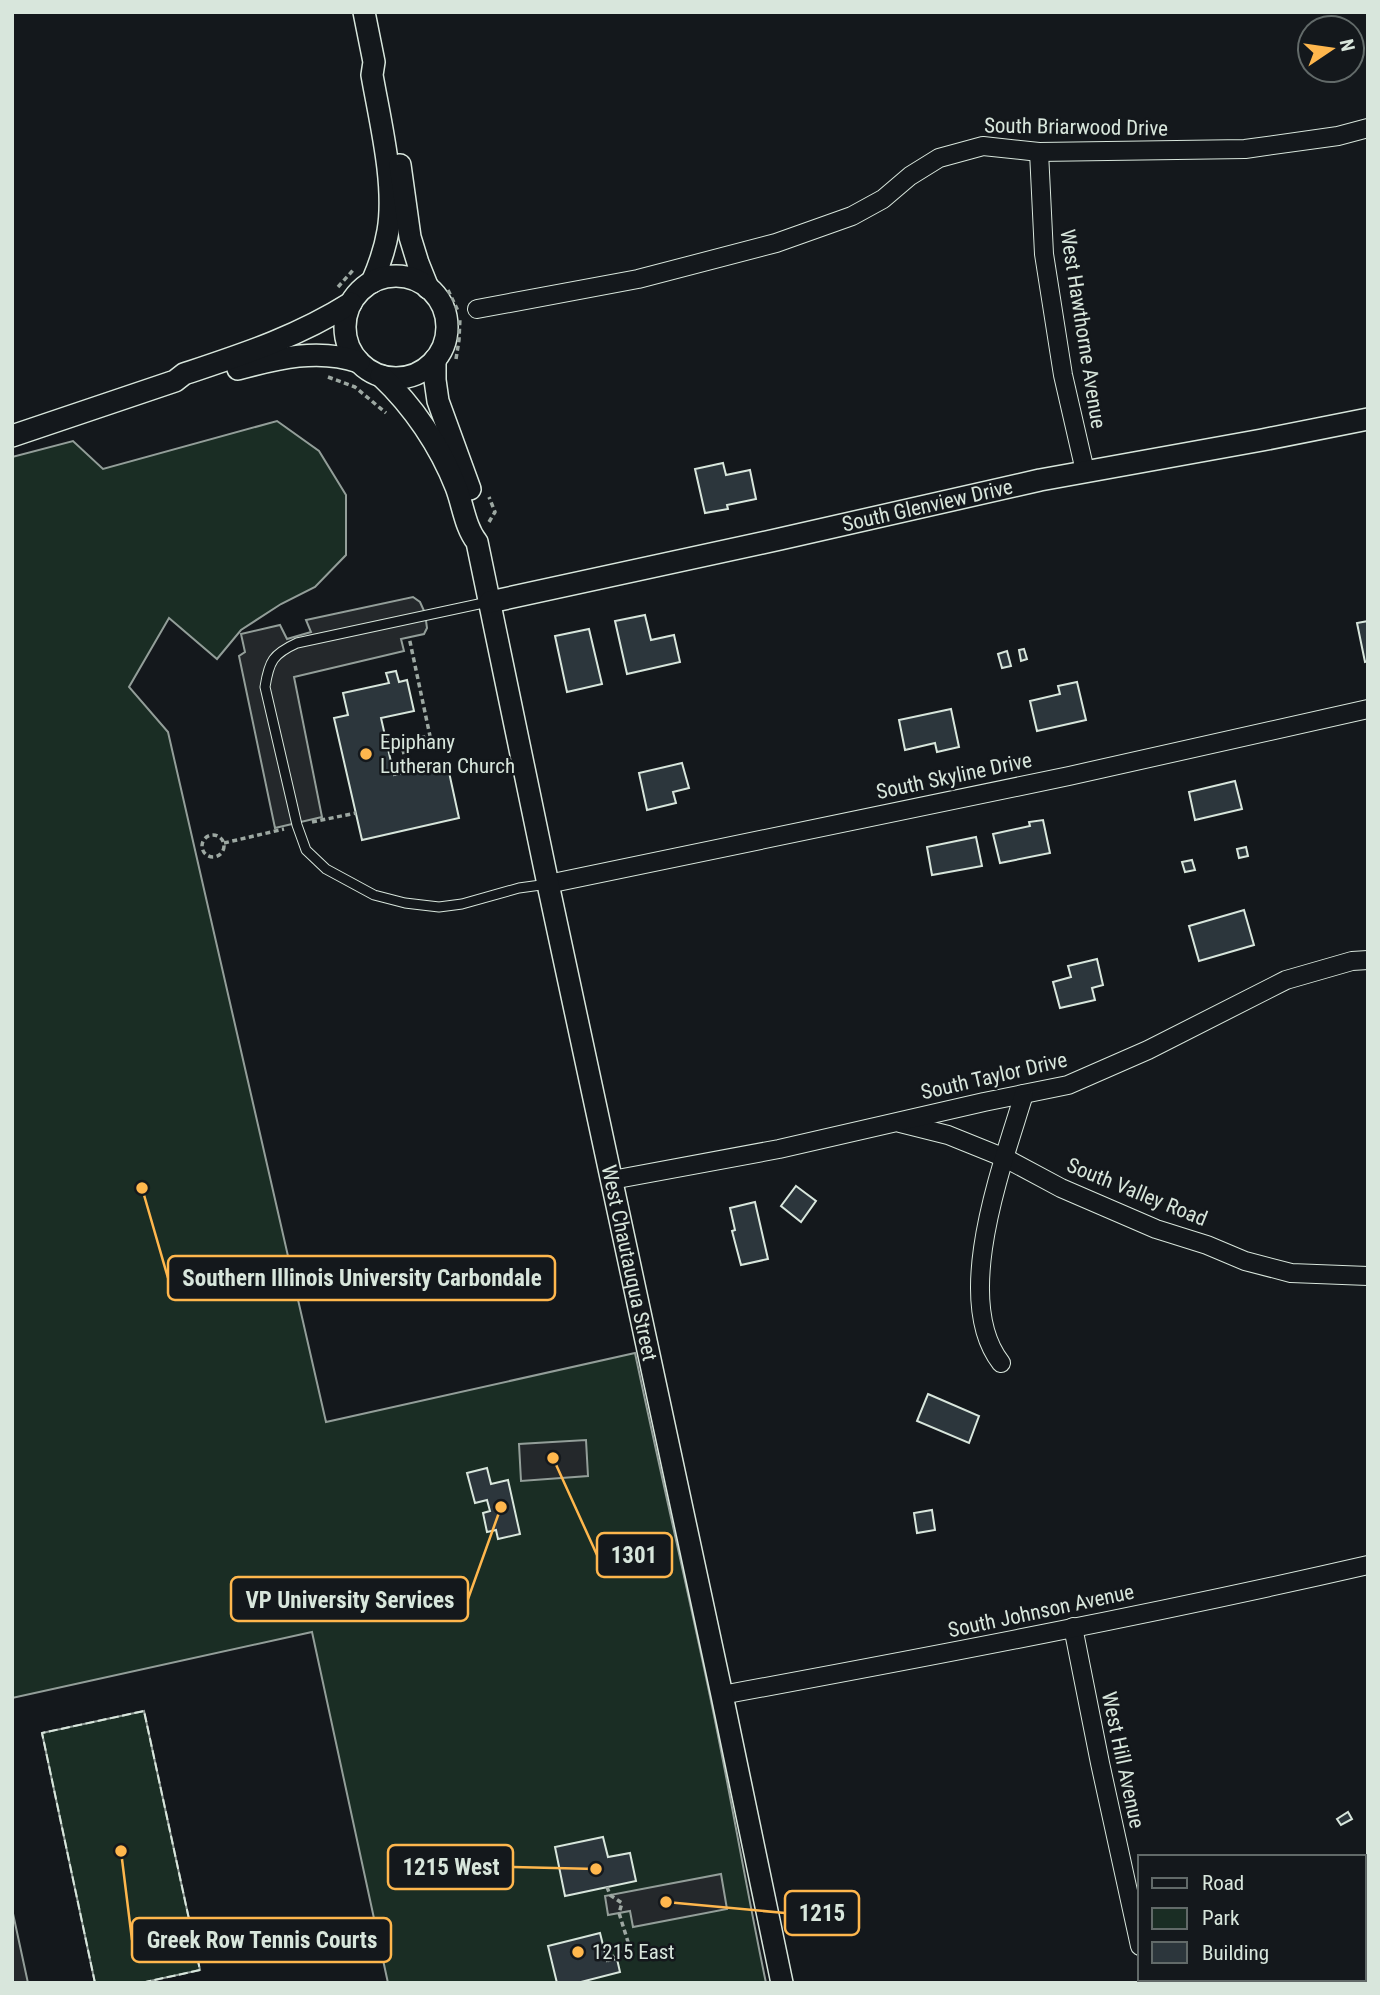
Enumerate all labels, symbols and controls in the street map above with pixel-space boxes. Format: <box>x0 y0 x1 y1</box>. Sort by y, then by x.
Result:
north arrow <box>1296 14 1366 84</box>
text: N <box>1335 37 1360 54</box>
street label: South Briarwood Drive <box>984 113 1168 141</box>
street label: West Hawthorne Avenue <box>1055 228 1111 431</box>
street label: South Glenview Drive <box>840 475 1015 537</box>
place label: Epiphany Lutheran Church <box>380 730 515 778</box>
marker: Epiphany Lutheran Church <box>358 746 374 762</box>
street label: South Skyline Drive <box>874 748 1034 804</box>
street label: South Taylor Drive <box>919 1047 1070 1104</box>
street label: South Valley Road <box>1063 1153 1211 1231</box>
street label: West Chautauqua Street <box>597 1163 662 1363</box>
callout: Southern Illinois University Carbondale <box>168 1256 555 1300</box>
text: Southern Illinois University Carbondale <box>182 1265 542 1292</box>
callout: 1301 <box>597 1533 672 1577</box>
text: 1301 <box>611 1542 657 1569</box>
callout: VP University Services <box>231 1577 468 1621</box>
street label: South Johnson Avenue <box>946 1580 1136 1642</box>
text: VP University Services <box>246 1587 454 1614</box>
street label: West Hill Avenue <box>1097 1690 1149 1831</box>
callout: 1215 West <box>388 1845 513 1889</box>
text: 1215 West <box>402 1854 500 1881</box>
legend <box>1138 1855 1366 1981</box>
text: Road <box>1202 1871 1244 1895</box>
callout: 1215 <box>785 1891 859 1935</box>
text: 1215 <box>799 1900 845 1927</box>
text: Park <box>1202 1906 1240 1930</box>
callout: Greek Row Tennis Courts <box>132 1918 391 1962</box>
text: Greek Row Tennis Courts <box>147 1927 377 1954</box>
place label: 1215 East <box>592 1940 675 1964</box>
text: Building <box>1202 1941 1269 1965</box>
marker: 1215 East <box>570 1944 586 1960</box>

